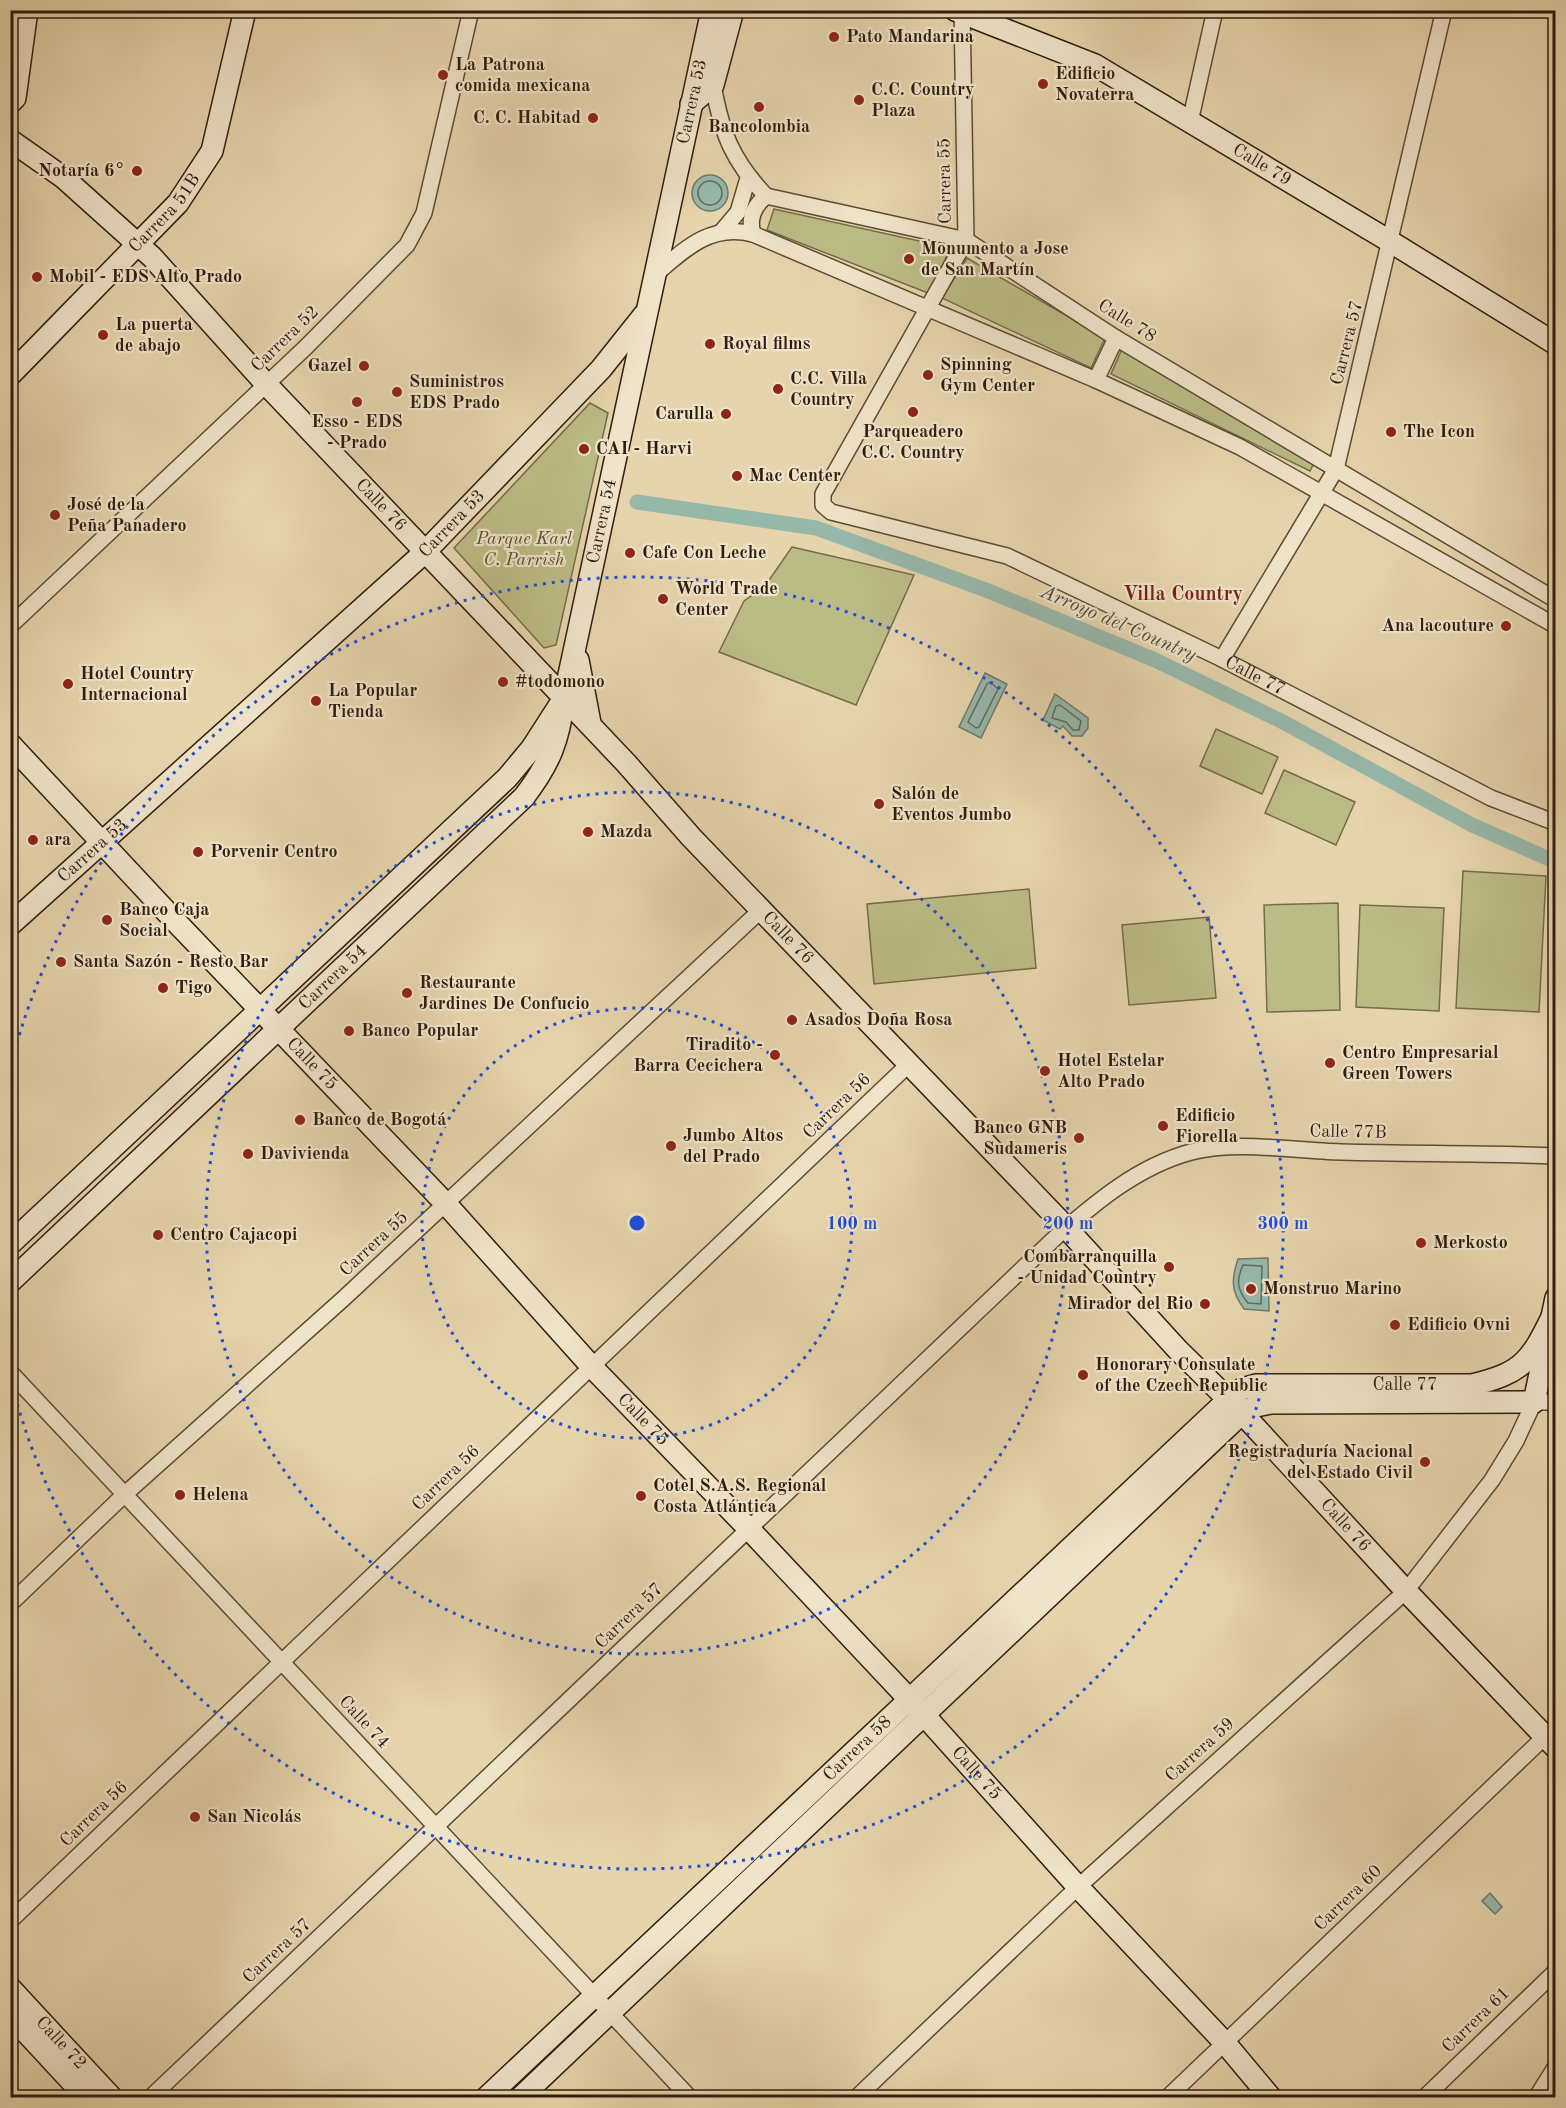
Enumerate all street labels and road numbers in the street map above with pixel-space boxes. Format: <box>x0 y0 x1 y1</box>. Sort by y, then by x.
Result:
street label: Carrera 53 <box>674 58 710 146</box>
street label: Carrera 55 <box>935 138 955 224</box>
street label: Calle 79 <box>1230 140 1294 189</box>
street label: Carrera 51B <box>126 171 204 256</box>
street label: Calle 78 <box>1095 296 1159 346</box>
street label: Carrera 57 <box>1328 299 1366 387</box>
street label: Carrera 52 <box>248 303 322 375</box>
street label: Calle 76 <box>352 475 410 535</box>
street label: Carrera 54 <box>584 477 620 565</box>
street label: Carrera 53 <box>416 487 488 561</box>
street label: Calle 77 <box>1222 653 1288 699</box>
street label: Carrera 53 <box>54 815 131 886</box>
street label: Calle 76 <box>759 908 817 967</box>
street label: Carrera 54 <box>295 941 370 1013</box>
street label: Calle 75 <box>283 1034 341 1094</box>
street label: Carrera 56 <box>800 1070 874 1142</box>
street label: Calle 77B <box>1309 1122 1387 1142</box>
street label: Carrera 55 <box>336 1208 412 1280</box>
street label: Calle 77 <box>1372 1376 1437 1394</box>
street label: Calle 75 <box>614 1390 672 1449</box>
street label: Carrera 56 <box>409 1442 483 1514</box>
street label: Calle 76 <box>1317 1495 1374 1555</box>
street label: Carrera 57 <box>592 1580 666 1652</box>
street label: Calle 74 <box>335 1692 393 1752</box>
street label: Carrera 58 <box>820 1712 895 1785</box>
street label: Carrera 59 <box>1162 1714 1238 1786</box>
street label: Calle 75 <box>948 1743 1005 1804</box>
street label: Carrera 56 <box>57 1778 131 1850</box>
street label: Carrera 60 <box>1311 1862 1385 1934</box>
street label: Carrera 57 <box>239 1915 315 1987</box>
street label: Carrera 61 <box>1439 1984 1513 2056</box>
street label: Calle 72 <box>32 2013 90 2073</box>

